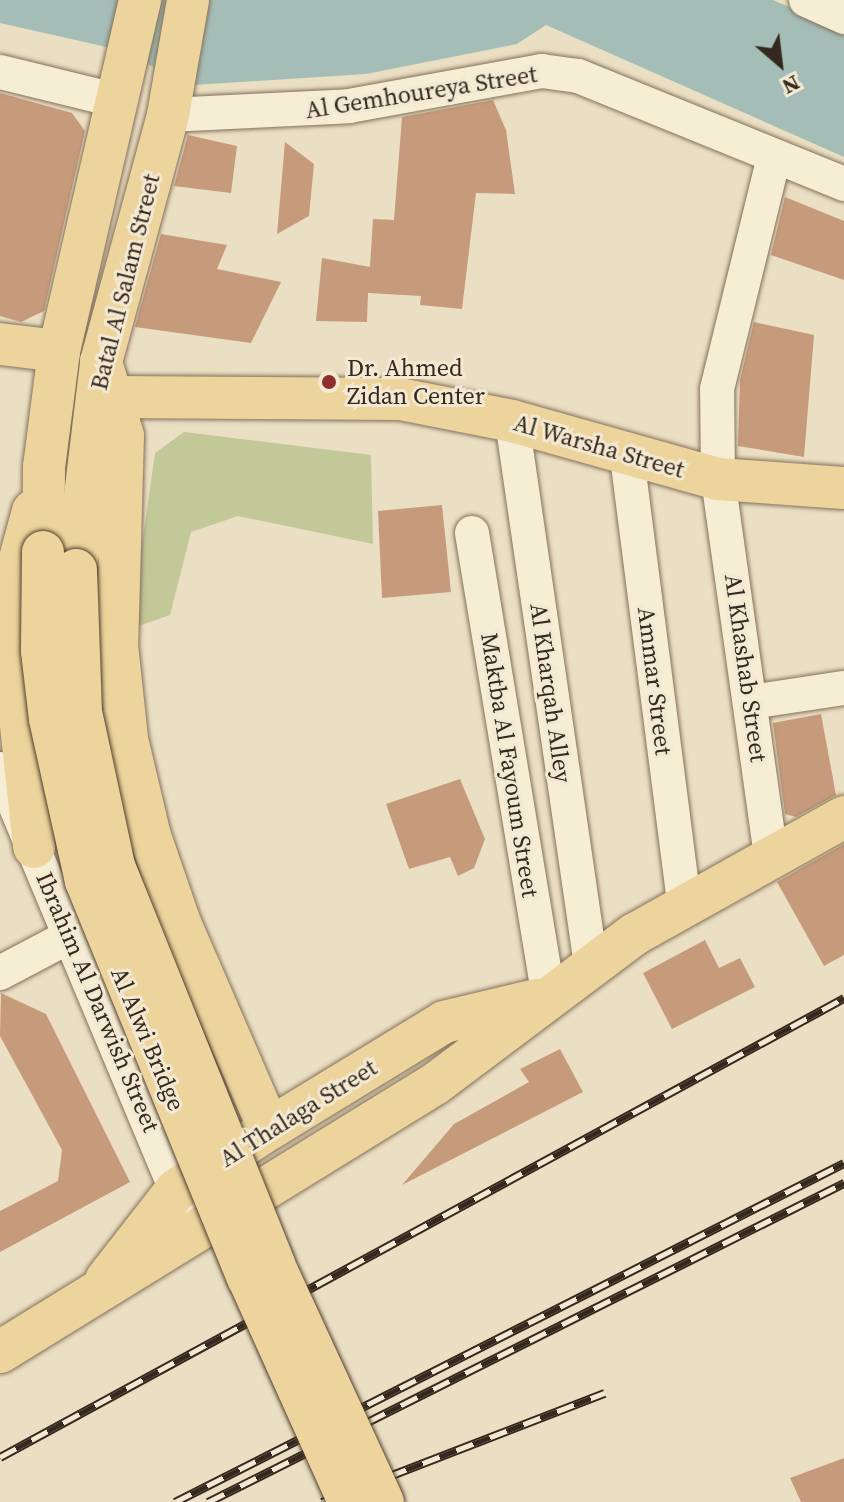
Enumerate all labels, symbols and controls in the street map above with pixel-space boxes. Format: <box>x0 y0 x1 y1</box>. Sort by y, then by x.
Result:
north arrow <box>740 24 820 104</box>
street label: Al Gemhoureya Street <box>303 59 539 125</box>
text: N <box>777 68 805 102</box>
street label: Batal Al Salam Street <box>84 171 166 393</box>
place label: Dr. Ahmed Zidan Center <box>347 354 485 410</box>
marker: Dr. Ahmed Zidan Center <box>318 371 340 393</box>
street label: Al Warsha Street <box>510 408 688 484</box>
street label: Al Khashab Street <box>719 572 773 764</box>
street label: Al Kharqah Alley <box>524 601 578 785</box>
street label: Ammar Street <box>632 605 678 757</box>
street label: Maktba Al Fayoum Street <box>475 631 545 899</box>
street label: Ibrahim Al Darwish Street <box>30 868 166 1136</box>
street label: Al Alwi Bridge <box>105 963 191 1115</box>
street label: Al Thalaga Street <box>214 1053 382 1173</box>

